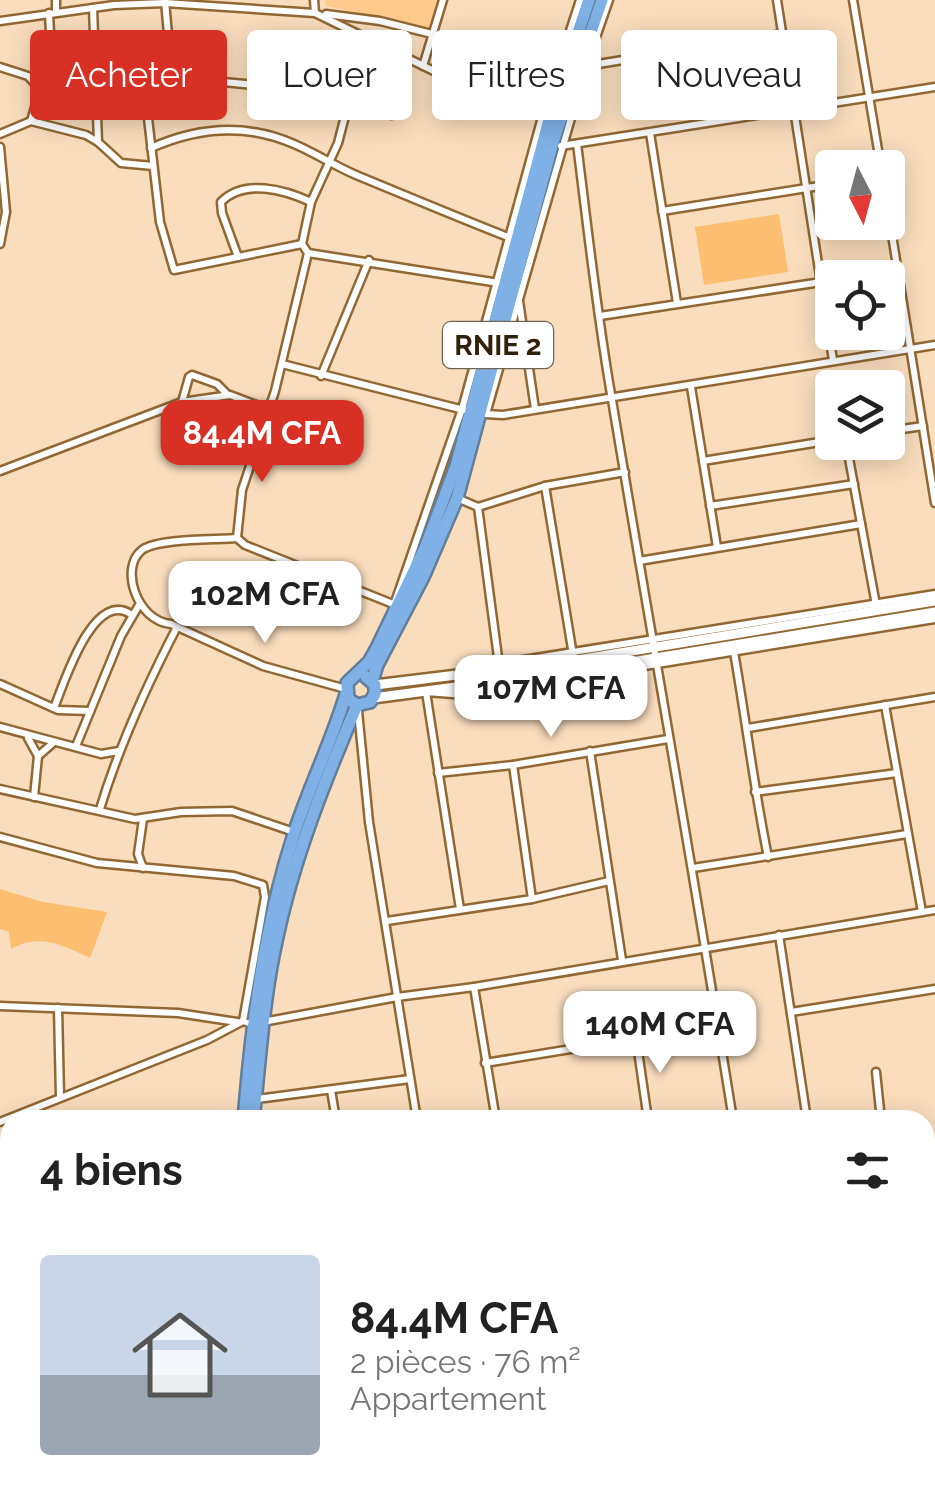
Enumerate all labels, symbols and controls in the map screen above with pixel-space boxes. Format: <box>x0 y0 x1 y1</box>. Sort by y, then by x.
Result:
chip: Acheter <box>30 30 227 120</box>
chip: Louer <box>247 30 412 120</box>
chip: Filtres <box>432 30 601 120</box>
chip: Nouveau <box>621 30 837 120</box>
north arrow <box>815 150 905 240</box>
map controls <box>815 150 905 460</box>
button: locate <box>815 260 905 350</box>
road number: RNIE 2 <box>443 322 553 368</box>
button: layers <box>815 370 905 460</box>
pin: 84.4M CFA <box>148 400 376 485</box>
text: 84.4M CFA <box>183 414 341 451</box>
pin: 102M CFA <box>162 561 368 646</box>
text: 102M CFA <box>190 575 340 612</box>
pin: 107M CFA <box>448 655 654 740</box>
text: 107M CFA <box>477 669 625 706</box>
pin: 140M CFA <box>557 991 763 1076</box>
text: 140M CFA <box>585 1005 735 1042</box>
icon: filters <box>840 1143 895 1198</box>
text: 4 biens <box>40 1146 183 1195</box>
text: 84.4M CFA <box>350 1294 558 1343</box>
icon: home <box>120 1295 240 1415</box>
text: 2 pièces · 76 m² <box>350 1343 581 1380</box>
text: Appartement <box>350 1380 546 1417</box>

